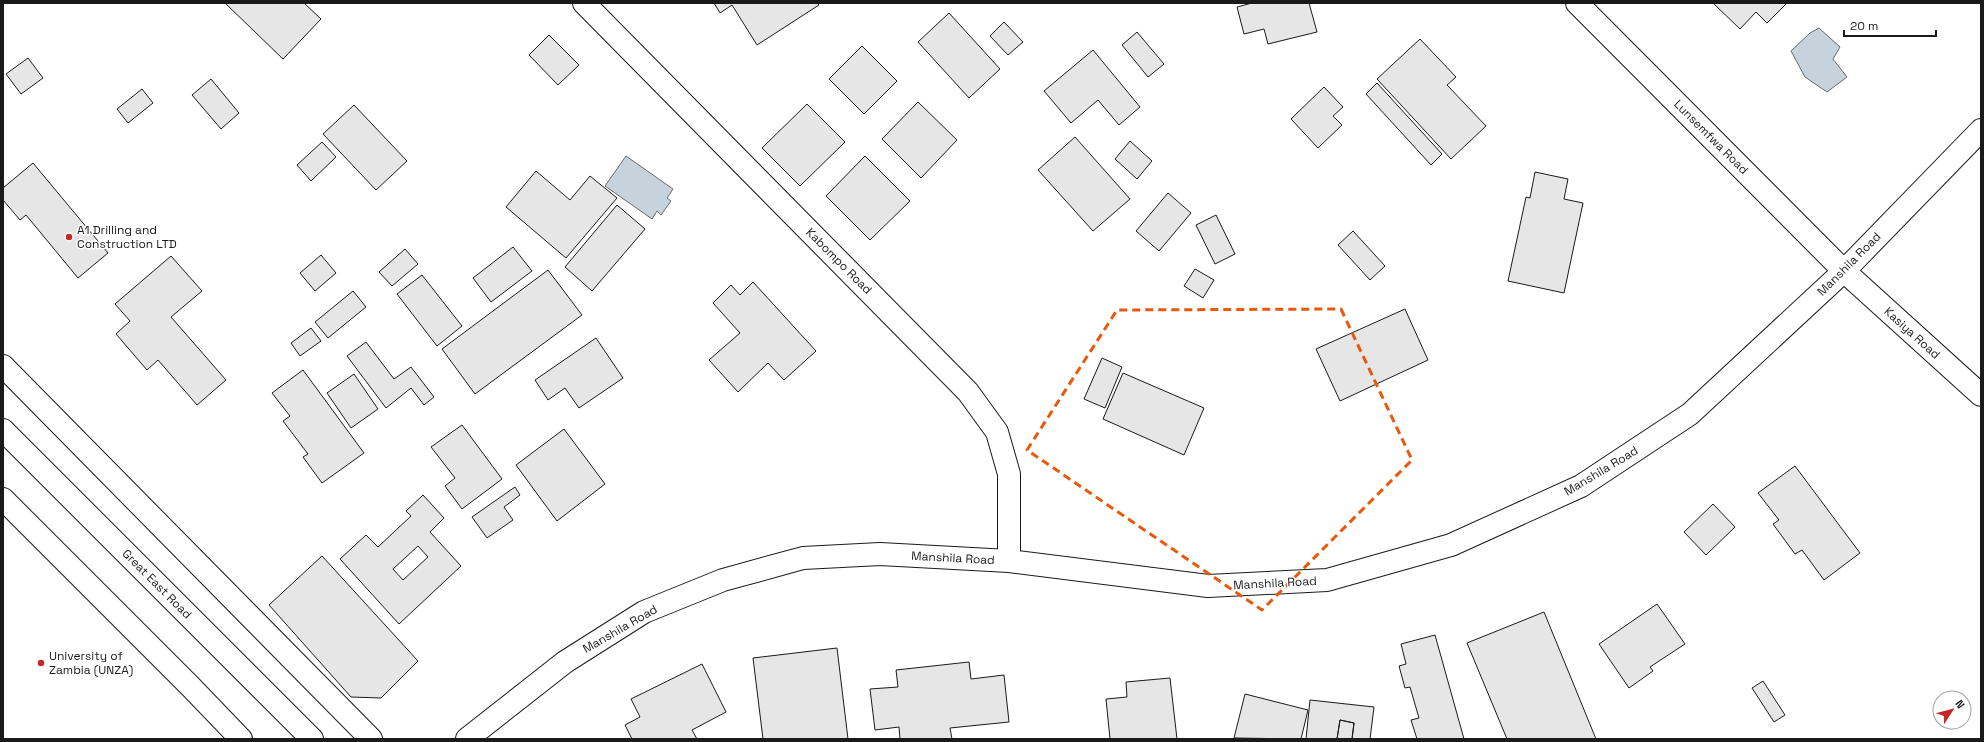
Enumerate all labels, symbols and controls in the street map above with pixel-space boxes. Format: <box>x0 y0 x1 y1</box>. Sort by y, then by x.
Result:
scale bar <box>1844 12 1936 38</box>
text: 20 m <box>1850 18 1878 34</box>
street label: Lunsemfwa Road <box>1670 96 1752 178</box>
place label: A1 Drilling and Construction LTD <box>77 222 177 252</box>
street label: Kabompo Road <box>802 224 876 298</box>
street label: Manshila Road <box>1814 229 1884 299</box>
marker: A1 Drilling and Construction LTD <box>64 232 74 242</box>
street label: Kasiya Road <box>1881 304 1943 362</box>
street label: Manshila Road <box>1561 443 1641 499</box>
street label: Great East Road <box>119 546 195 622</box>
street label: Manshila Road <box>911 548 995 568</box>
street label: Manshila Road <box>1233 573 1317 593</box>
street label: Manshila Road <box>580 601 660 657</box>
place label: University of Zambia (UNZA) <box>49 648 133 678</box>
marker: University of Zambia (UNZA) <box>36 658 46 668</box>
north arrow <box>1932 690 1972 730</box>
text: N <box>1952 697 1968 711</box>

